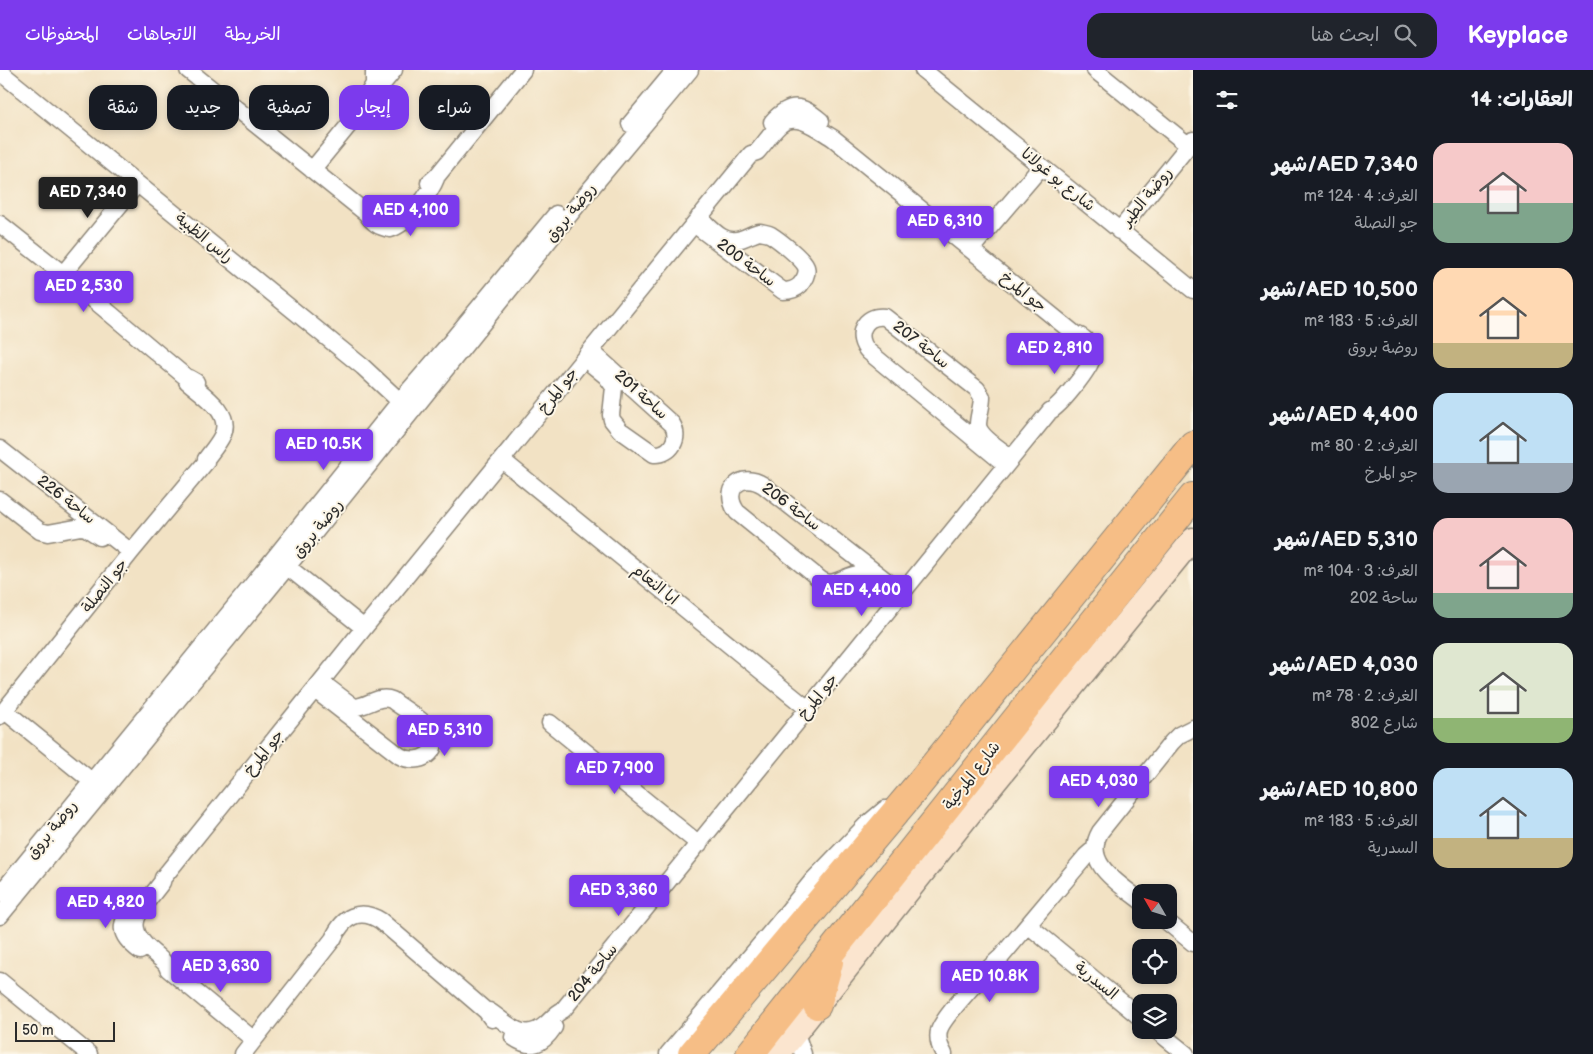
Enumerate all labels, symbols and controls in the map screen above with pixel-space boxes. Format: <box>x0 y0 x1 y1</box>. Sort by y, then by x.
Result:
search box <box>1087 13 1437 58</box>
icon: search <box>1391 21 1419 49</box>
text: Keyplace <box>1467 21 1568 50</box>
text: المحفوظات <box>25 24 99 45</box>
text: الاتجاهات <box>127 24 197 45</box>
text: الخريطة <box>225 24 281 45</box>
text: ابحث هنا <box>1311 24 1379 47</box>
chip: شقة <box>89 85 157 130</box>
chip: جديد <box>167 85 239 130</box>
chip: تصفية <box>249 85 329 130</box>
chip: إيجار <box>339 85 409 130</box>
chip: شراء <box>419 85 490 130</box>
icon: filters <box>1213 86 1241 114</box>
text: العقارات: 14 <box>1471 87 1573 112</box>
street label: شارع بو غولانا <box>1017 144 1099 216</box>
text: AED 7,340/شهر <box>1272 152 1418 177</box>
icon: home <box>1473 163 1533 223</box>
street label: روضة الطير <box>1116 164 1177 232</box>
pin: AED 7,340 <box>31 176 145 219</box>
street label: روضة بروق <box>542 180 600 246</box>
text: AED 7,340 <box>50 183 126 202</box>
text: الغرف: 4 · 124 m² <box>1304 187 1418 206</box>
pin: AED 4,100 <box>354 194 468 237</box>
text: AED 4,100 <box>373 201 449 220</box>
pin: AED 6,310 <box>888 206 1002 248</box>
street label: راس الظبية <box>171 209 237 267</box>
text: AED 6,310 <box>908 212 982 231</box>
text: جو النصلة <box>1355 214 1418 233</box>
street label: ساحة 200 <box>713 235 779 291</box>
street label: جو المرخ <box>996 268 1050 316</box>
pin: AED 2,530 <box>27 270 141 313</box>
text: AED 2,530 <box>45 277 123 296</box>
text: AED 10,500/شهر <box>1261 277 1418 302</box>
icon: home <box>1473 288 1533 348</box>
text: الغرف: 5 · 183 m² <box>1304 312 1418 331</box>
street label: ساحة 207 <box>889 317 953 373</box>
pin: AED 2,810 <box>998 332 1112 375</box>
text: AED 2,810 <box>1017 339 1093 358</box>
text: روضة بروق <box>1348 339 1418 358</box>
street label: جو المرخ <box>534 364 582 418</box>
street label: ساحة 201 <box>610 366 672 424</box>
text: AED 4,400/شهر <box>1271 402 1418 427</box>
icon: home <box>1473 413 1533 473</box>
pin: AED 10.5K <box>267 428 381 471</box>
text: AED 10.5K <box>286 435 362 454</box>
text: الغرف: 2 · 80 m² <box>1310 437 1418 456</box>
text: جو المرخ <box>1365 464 1418 483</box>
street label: ساحة 226 <box>33 471 99 529</box>
street label: ساحة 206 <box>758 479 824 535</box>
street label: روضة بروق <box>289 496 347 562</box>
text: AED 5,310/شهر <box>1275 527 1418 552</box>
icon: home <box>1473 538 1533 598</box>
street label: جو النصلة <box>78 555 132 617</box>
street label: ابا النعام <box>627 561 682 611</box>
text: الغرف: 3 · 104 m² <box>1303 562 1418 581</box>
pin: AED 4,400 <box>805 574 919 617</box>
text: AED 4,400 <box>823 581 901 600</box>
text: ساحة 202 <box>1350 589 1418 608</box>
text: AED 4,030/شهر <box>1271 652 1418 677</box>
icon: home <box>1473 663 1533 723</box>
street label: جو المرخ <box>794 670 842 724</box>
text: الغرف: 2 · 78 m² <box>1312 687 1418 706</box>
pin: AED 5,310 <box>388 714 502 757</box>
text: شارع 802 <box>1351 714 1418 733</box>
text: AED 5,310 <box>408 721 482 740</box>
street label: جو المرخ <box>240 726 288 780</box>
street label: شارع المرخية <box>939 738 1005 815</box>
pin: AED 7,900 <box>558 752 672 795</box>
text: AED 7,900 <box>576 759 654 778</box>
pin: AED 4,030 <box>1042 766 1156 808</box>
text: AED 4,030 <box>1060 772 1138 791</box>
text: AED 10,800/شهر <box>1261 777 1418 802</box>
icon: home <box>1473 788 1533 848</box>
street label: روضة بروق <box>23 797 81 863</box>
text: الغرف: 5 · 183 m² <box>1304 812 1418 831</box>
text: السدرية <box>1368 839 1418 858</box>
pin: AED 3,360 <box>562 874 676 917</box>
text: AED 3,360 <box>580 881 658 900</box>
north arrow <box>1132 884 1178 929</box>
map controls <box>1132 884 1177 1039</box>
pin: AED 4,820 <box>49 886 163 929</box>
text: AED 4,820 <box>67 893 145 912</box>
button: locate <box>1132 939 1177 984</box>
street label: ساحة 204 <box>564 940 622 1006</box>
pin: AED 3,630 <box>164 950 278 993</box>
text: AED 3,630 <box>182 957 260 976</box>
street label: السدرية <box>1071 958 1121 1004</box>
pin: AED 10.8K <box>933 960 1047 1003</box>
text: AED 10.8K <box>952 967 1028 986</box>
button: layers <box>1132 994 1177 1039</box>
scale bar <box>15 1019 115 1042</box>
text: 50 m <box>22 1022 54 1039</box>

